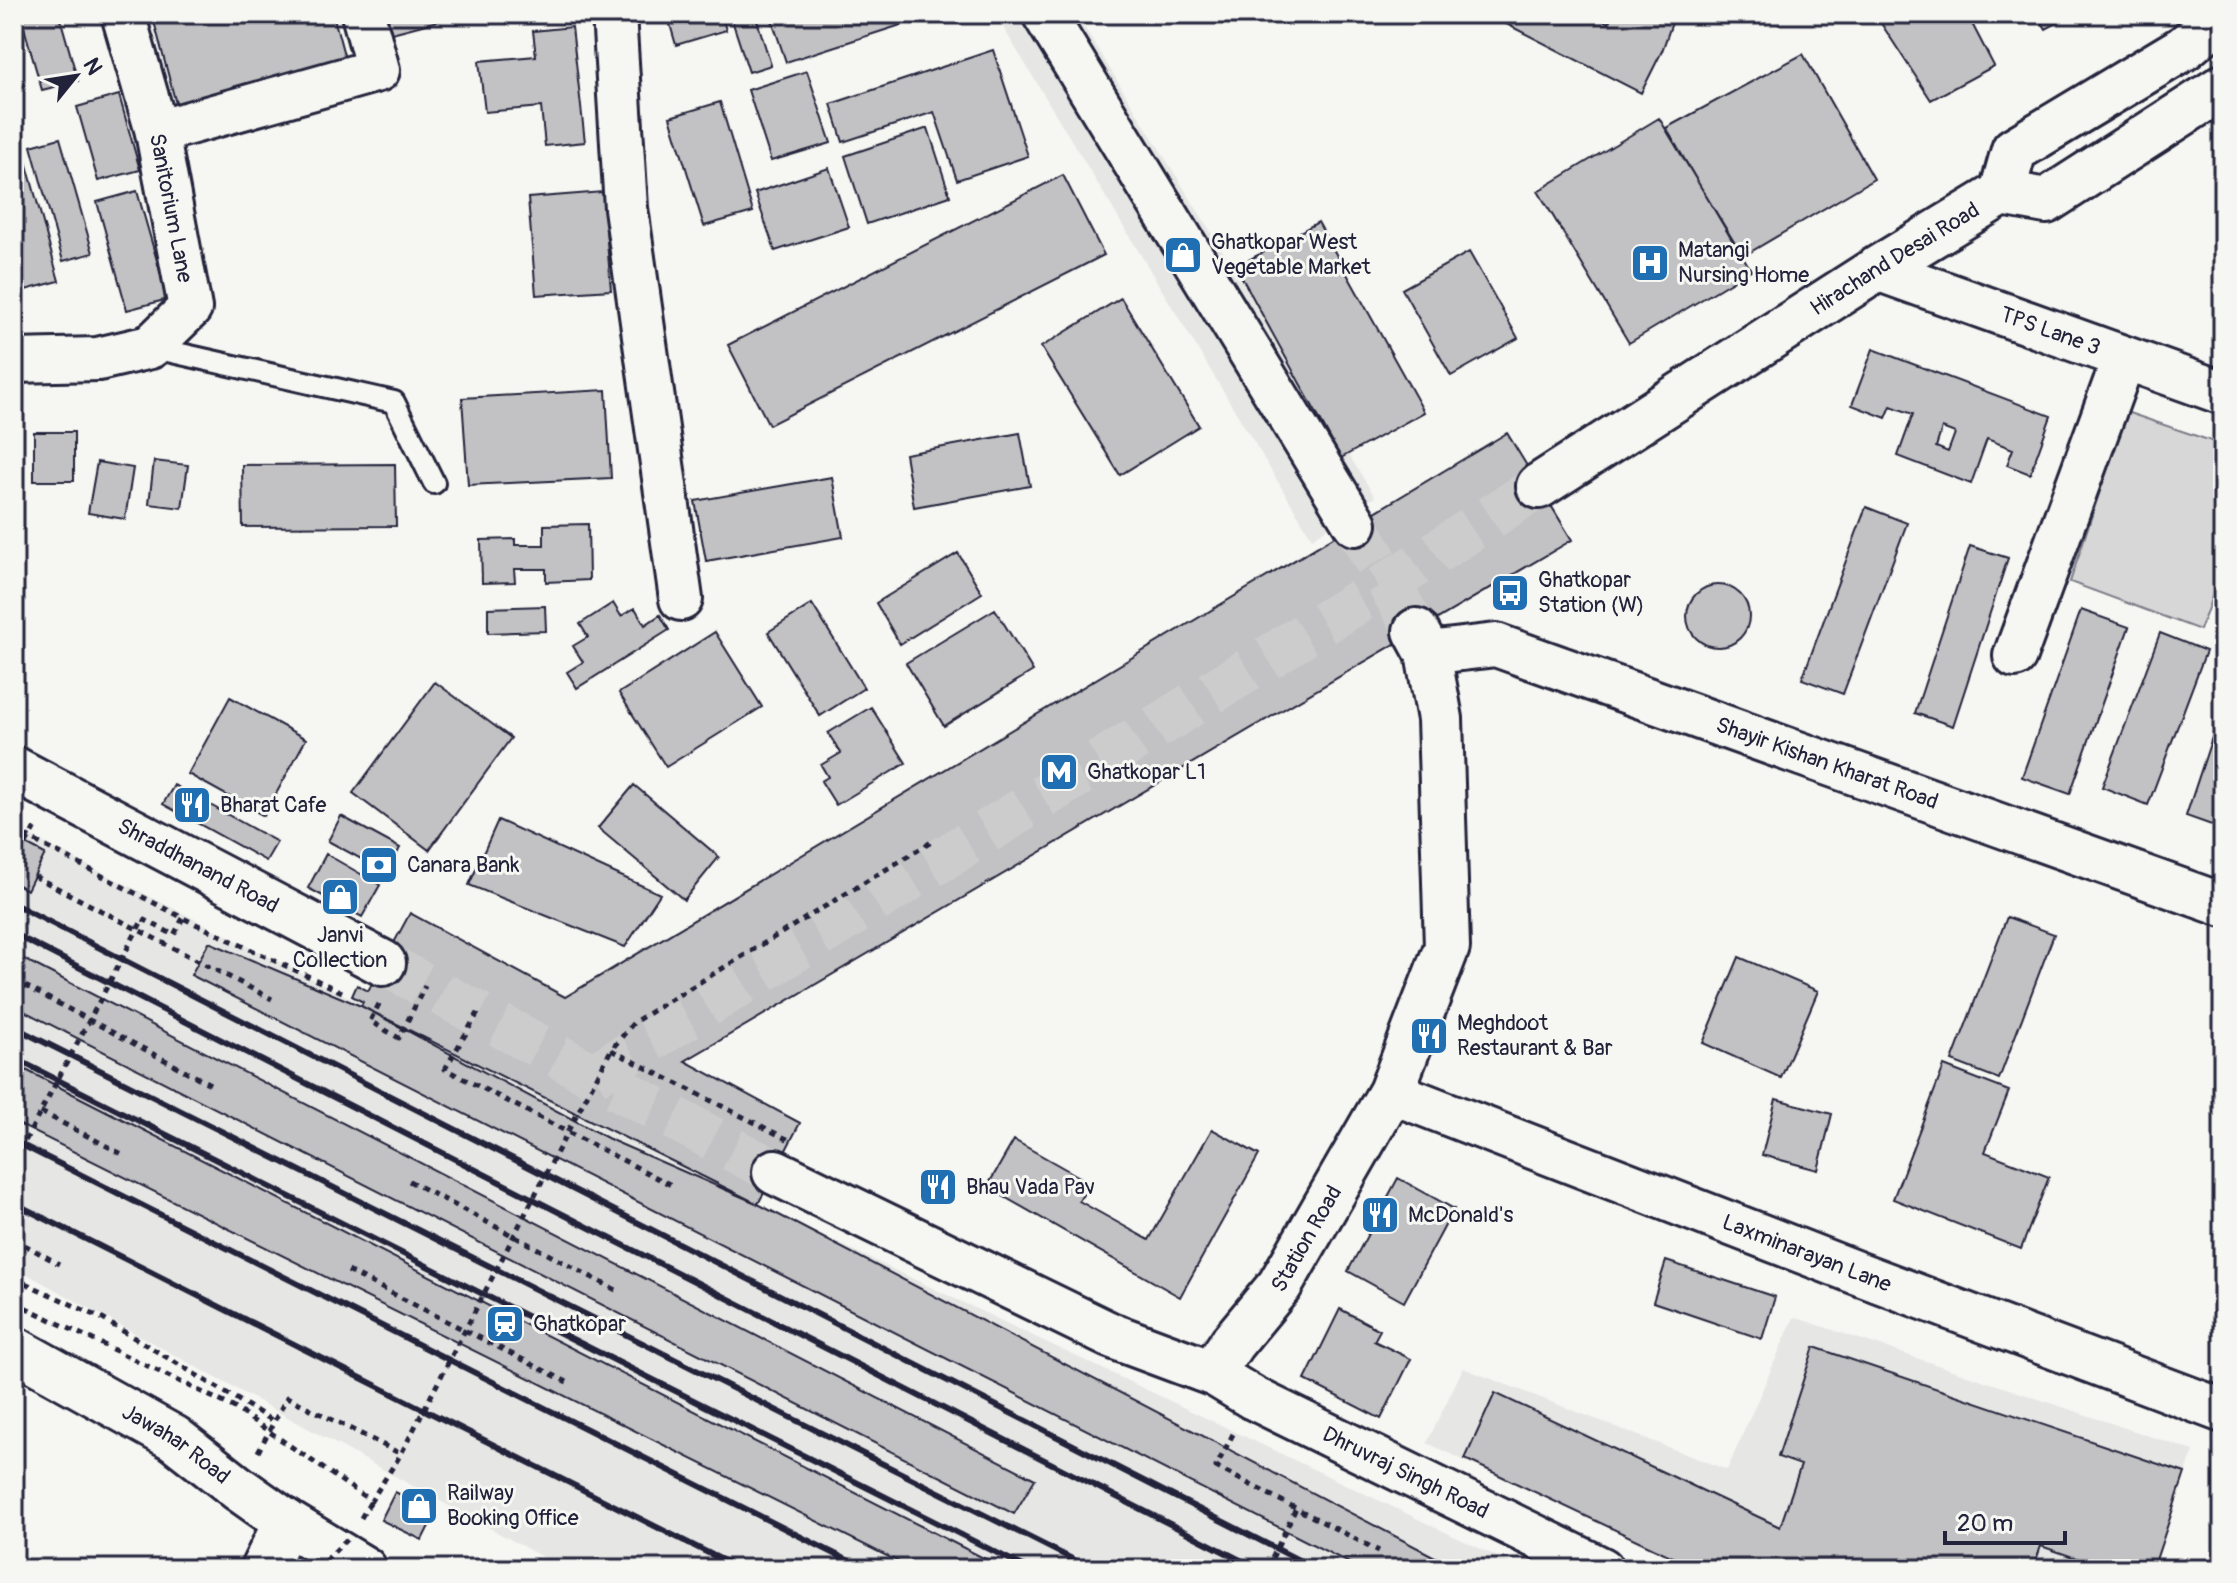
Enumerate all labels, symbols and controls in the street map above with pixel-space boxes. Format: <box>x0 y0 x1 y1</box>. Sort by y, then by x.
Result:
north arrow <box>36 36 116 116</box>
text: N <box>77 53 108 80</box>
street label: Sanitorium Lane <box>143 131 199 285</box>
street label: Hirachand Desai Road <box>1805 196 1985 322</box>
place label: Ghatkopar West Vegetable Market <box>1211 228 1371 281</box>
shop icon: Ghatkopar West Vegetable Market <box>1162 234 1204 276</box>
place label: Matangi Nursing Home <box>1678 236 1809 289</box>
hospital icon: Matangi Nursing Home <box>1629 242 1671 284</box>
street label: TPS Lane 3 <box>1996 300 2104 362</box>
place label: Ghatkopar Station (W) <box>1538 566 1644 619</box>
bus stop icon: Ghatkopar Station (W) <box>1489 572 1531 614</box>
street label: Shayir Kishan Kharat Road <box>1712 711 1942 816</box>
metro station icon: Ghatkopar L1 <box>1038 751 1080 793</box>
place label: Ghatkopar L1 <box>1087 758 1206 786</box>
restaurant icon: Bharat Cafe <box>171 784 213 826</box>
place label: Bharat Cafe <box>220 791 326 819</box>
street label: Shraddhanand Road <box>113 812 284 920</box>
bank icon: Canara Bank <box>358 844 400 886</box>
place label: Canara Bank <box>407 851 519 879</box>
shop icon: Janvi Collection <box>319 876 361 918</box>
place label: Janvi Collection <box>293 921 387 974</box>
place label: Meghdoot Restaurant & Bar <box>1457 1009 1613 1062</box>
restaurant icon: Meghdoot Restaurant & Bar <box>1408 1015 1450 1057</box>
restaurant icon: Bhau Vada Pav <box>917 1166 959 1208</box>
place label: Bhau Vada Pav <box>966 1173 1095 1201</box>
street label: Station Road <box>1265 1180 1348 1297</box>
restaurant icon: McDonald's <box>1359 1194 1401 1236</box>
place label: McDonald's <box>1408 1201 1513 1229</box>
street label: Laxminarayan Lane <box>1718 1208 1895 1299</box>
station icon: Ghatkopar <box>484 1303 526 1345</box>
place label: Ghatkopar <box>533 1310 626 1338</box>
street label: Jawahar Road <box>117 1398 236 1490</box>
street label: Dhruvraj Singh Road <box>1318 1420 1493 1525</box>
place label: Railway Booking Office <box>447 1479 579 1532</box>
shop icon: Railway Booking Office <box>398 1485 440 1527</box>
scale bar <box>1945 1495 2065 1545</box>
text: 20 m <box>1957 1509 2013 1538</box>

